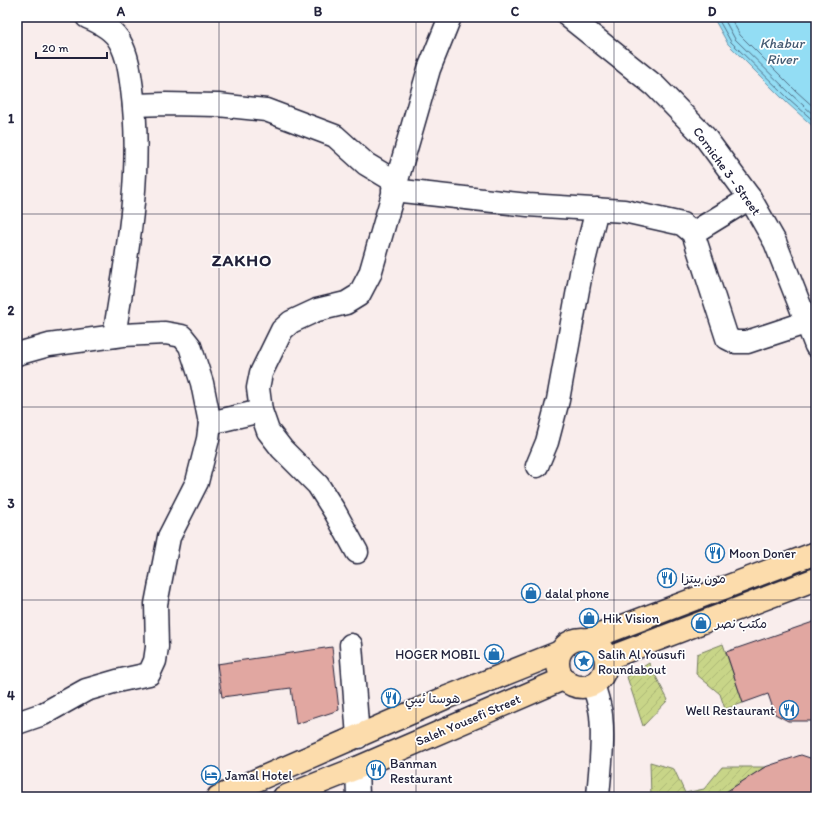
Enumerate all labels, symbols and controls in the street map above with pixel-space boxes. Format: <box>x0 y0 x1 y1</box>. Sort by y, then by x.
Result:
text: A <box>116 4 126 19</box>
text: B <box>314 4 323 19</box>
text: C <box>511 4 520 19</box>
text: D <box>708 4 717 19</box>
scale bar <box>36 34 107 60</box>
water label: Khabur River <box>760 35 806 68</box>
text: 20 m <box>42 41 69 55</box>
text: 1 <box>8 111 14 126</box>
street label: Corniche 3 - Street <box>690 124 764 218</box>
district label: ZAKHO <box>212 250 272 270</box>
text: 2 <box>8 303 15 318</box>
text: 3 <box>7 496 15 511</box>
restaurant icon: Moon Doner <box>704 542 726 564</box>
place label: Moon Doner <box>729 546 797 561</box>
restaurant icon: مون بيتزا <box>656 567 678 589</box>
place label: مون بيتزا <box>681 571 726 587</box>
shop icon: dalal phone <box>520 582 542 604</box>
place label: dalal phone <box>545 586 609 601</box>
shop icon: Hik Vision <box>578 607 600 629</box>
place label: Hik Vision <box>603 611 660 626</box>
shop icon: مكتب نصر <box>690 612 712 634</box>
place label: مكتب نصر <box>714 616 767 632</box>
shop icon: HOGER MOBIL <box>483 643 505 665</box>
place label: HOGER MOBIL <box>395 647 480 662</box>
place label: Salih Al Yousufi Roundabout <box>598 647 685 677</box>
place icon: Salih Al Yousufi Roundabout <box>573 650 595 672</box>
restaurant icon: هوستا ئيبي <box>380 687 402 709</box>
text: 4 <box>7 688 15 703</box>
place label: هوستا ئيبي <box>405 691 460 710</box>
street label: Saleh Yousefi Street <box>413 691 523 749</box>
restaurant icon: Well Restaurant <box>778 699 800 721</box>
place label: Well Restaurant <box>685 703 775 718</box>
place label: Banman Restaurant <box>390 756 453 786</box>
restaurant icon: Banman Restaurant <box>365 759 387 781</box>
hotel icon: Jamal Hotel <box>200 764 222 786</box>
place label: Jamal Hotel <box>225 768 292 783</box>

